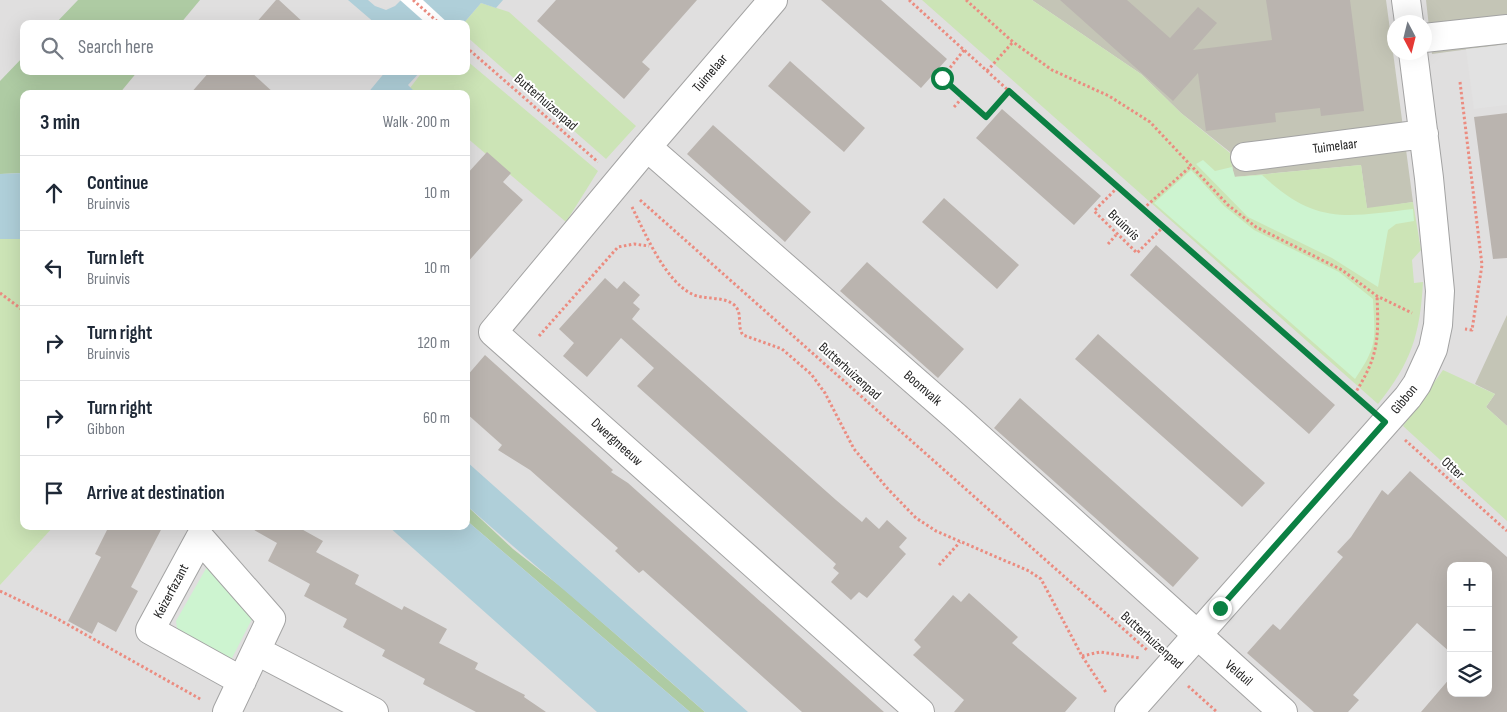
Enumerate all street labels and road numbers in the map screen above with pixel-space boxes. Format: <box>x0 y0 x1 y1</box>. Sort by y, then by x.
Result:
street label: Tuimelaar <box>689 50 731 96</box>
street label: Butterhuizenpad <box>511 70 581 134</box>
street label: Tuimelaar <box>1312 135 1358 157</box>
street label: Bruinvis <box>1105 206 1143 244</box>
street label: Butterhuizenpad <box>815 339 885 404</box>
street label: Boomvalk <box>900 367 946 410</box>
street label: Gibbon <box>1387 381 1421 417</box>
street label: Dwergmeeuw <box>588 414 646 470</box>
street label: Otter <box>1438 453 1468 483</box>
street label: Keizerfazant <box>150 561 192 621</box>
street label: Butterhuizenpad <box>1117 608 1187 673</box>
street label: Velduil <box>1222 656 1256 690</box>

